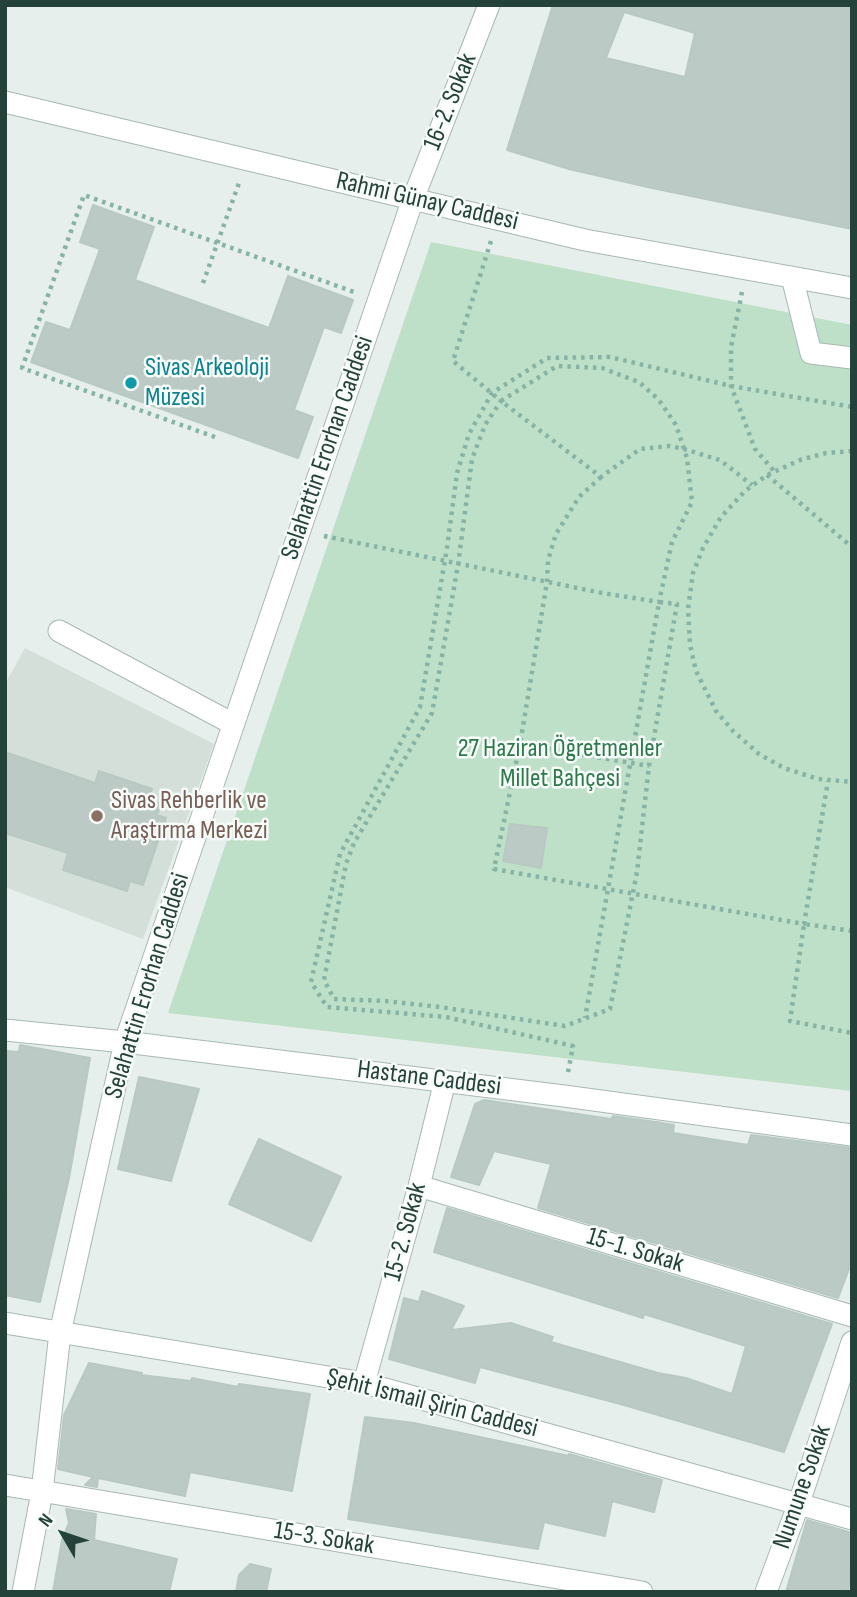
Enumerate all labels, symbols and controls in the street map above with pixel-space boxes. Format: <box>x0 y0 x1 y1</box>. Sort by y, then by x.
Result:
street label: 16-2. Sokak <box>418 49 484 155</box>
street label: Rahmi Günay Caddesi <box>333 166 521 238</box>
street label: Selahattin Erorhan Caddesi <box>275 332 381 564</box>
place label: Sivas Arkeoloji Müzesi <box>145 352 269 414</box>
marker: Sivas Arkeoloji Müzesi <box>123 375 139 391</box>
park label: 27 Haziran Öğretmenler Millet Bahçesi <box>458 733 662 794</box>
place label: Sivas Rehberlik ve Araştırma Merkezi <box>111 785 268 846</box>
marker: Sivas Rehberlik ve Araştırma Merkezi <box>89 808 105 824</box>
street label: Selahattin Erorhan Caddesi <box>99 869 197 1103</box>
street label: Hastane Caddesi <box>355 1055 503 1103</box>
street label: 15-2. Sokak <box>378 1179 434 1285</box>
street label: 15-1. Sokak <box>583 1221 687 1281</box>
street label: Şehit İsmail Şirin Caddesi <box>323 1363 541 1445</box>
street label: Numune Sokak <box>767 1421 839 1553</box>
north arrow <box>28 1499 98 1569</box>
text: N <box>34 1509 58 1532</box>
street label: 15-3. Sokak <box>272 1516 376 1562</box>

